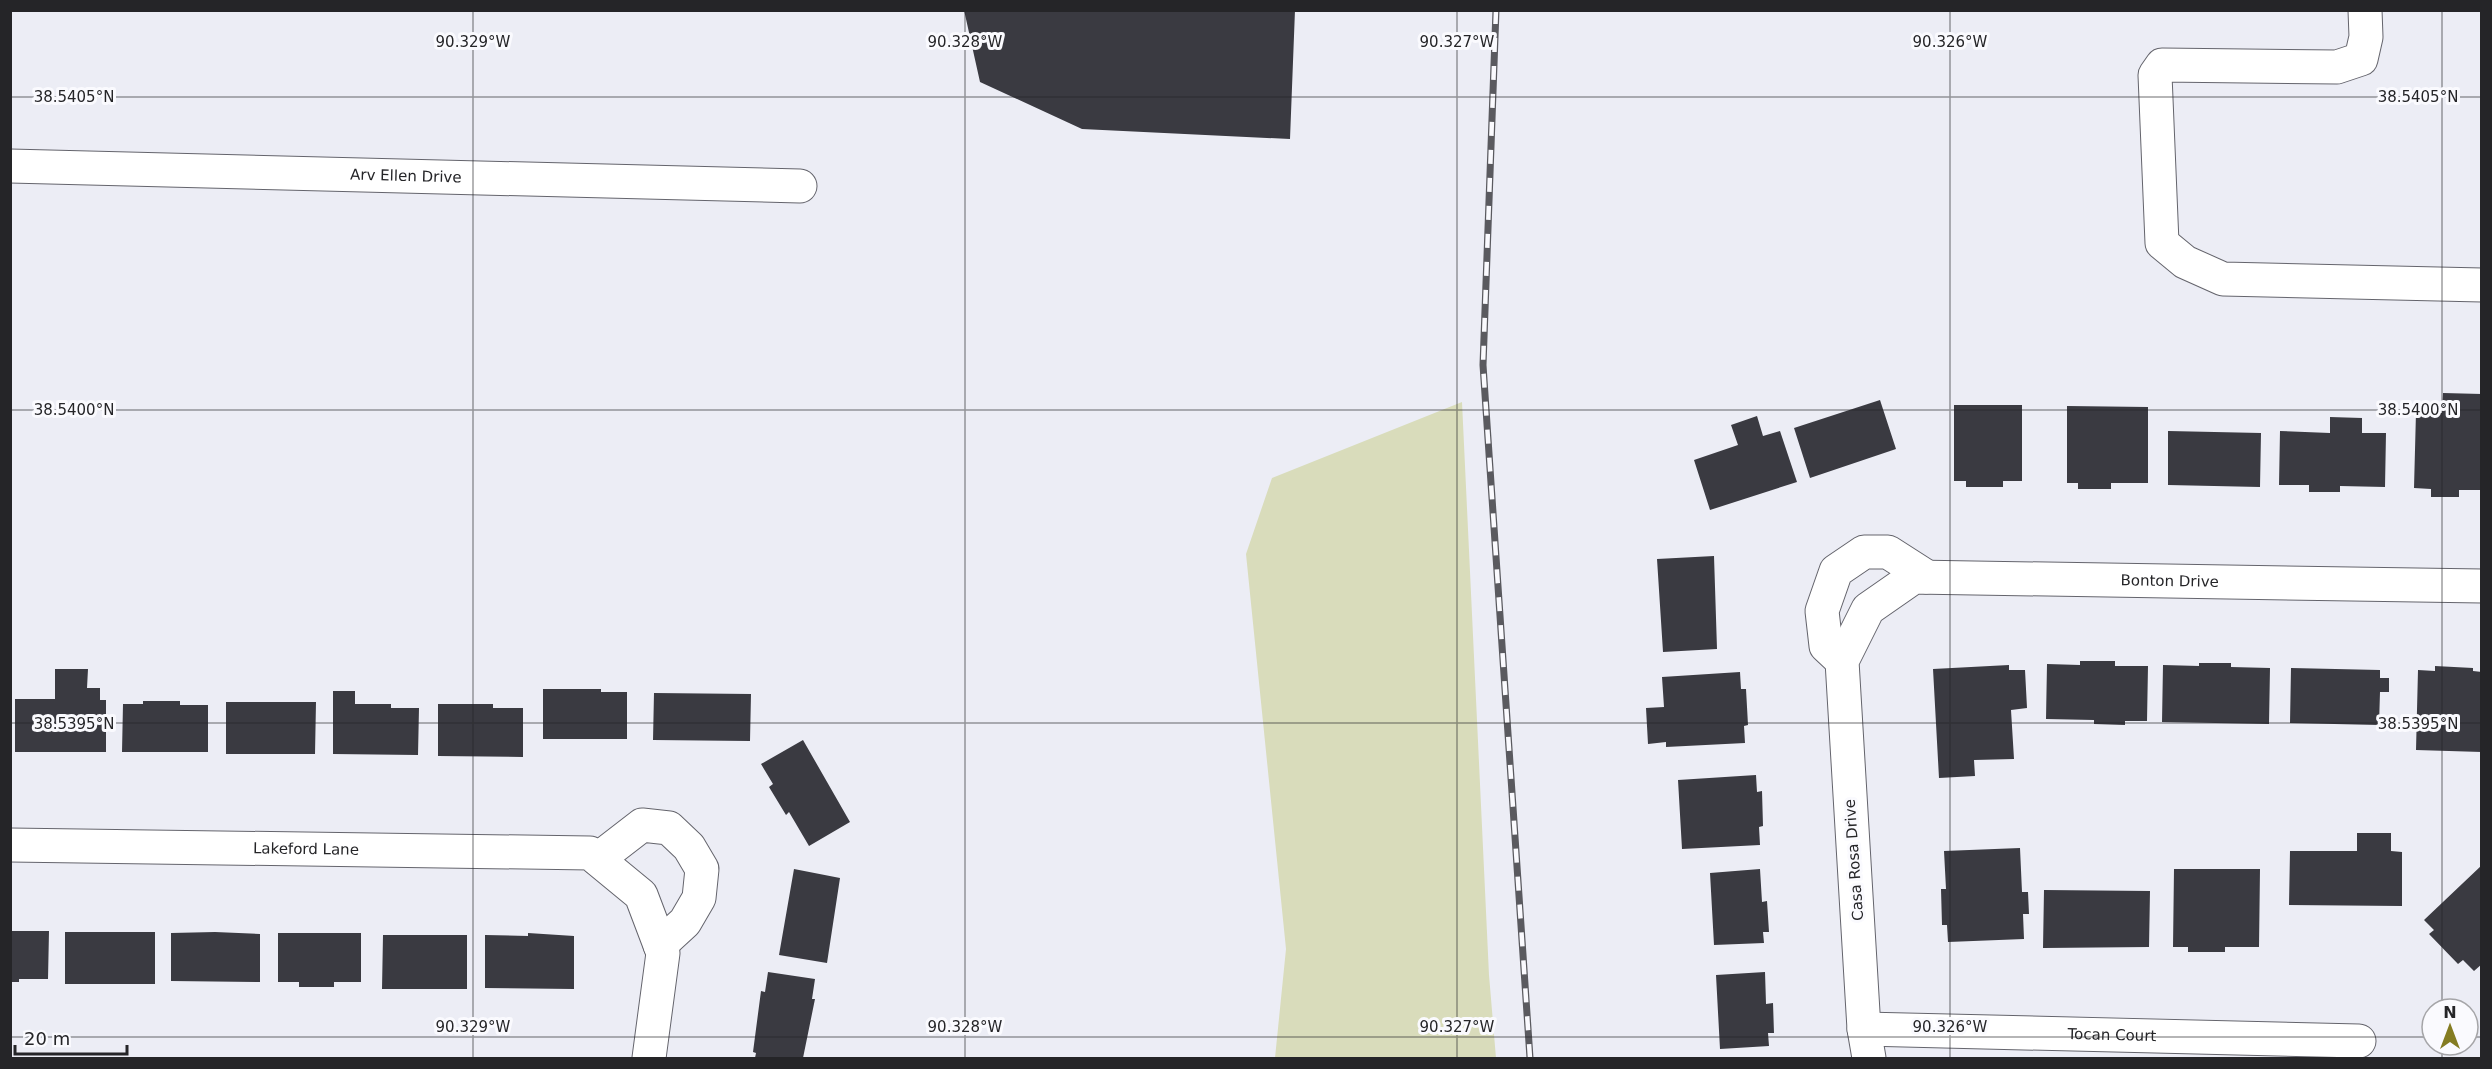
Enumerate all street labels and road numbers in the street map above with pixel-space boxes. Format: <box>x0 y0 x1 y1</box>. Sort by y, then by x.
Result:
street label: Arv Ellen Drive <box>350 166 462 186</box>
street label: Bonton Drive <box>2120 571 2219 591</box>
street label: Casa Rosa Drive <box>1841 798 1867 922</box>
street label: Lakeford Lane <box>253 839 359 859</box>
street label: Tocan Court <box>2066 1025 2157 1045</box>

